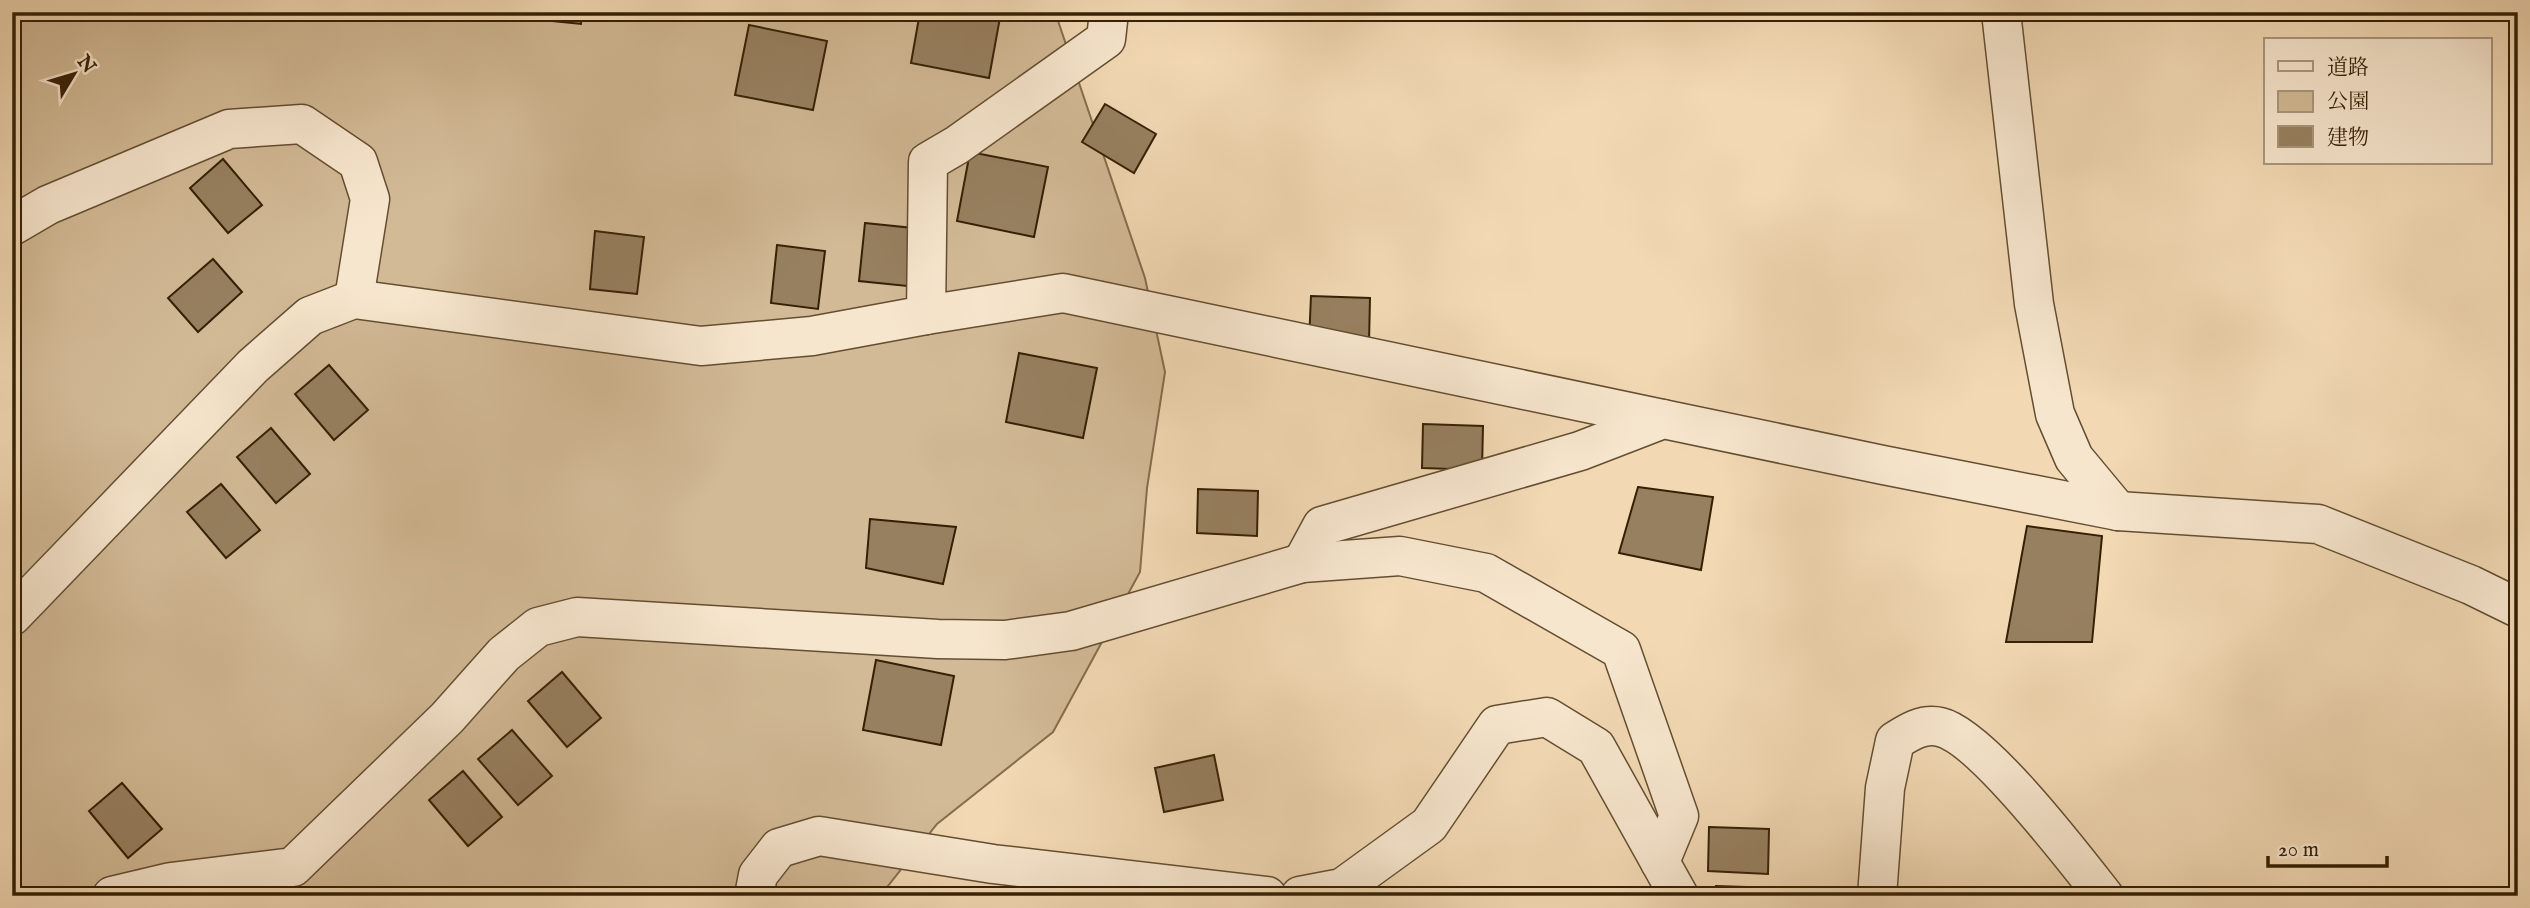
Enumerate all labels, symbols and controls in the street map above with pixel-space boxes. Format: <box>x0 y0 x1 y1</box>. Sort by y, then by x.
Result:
north arrow <box>38 38 108 108</box>
legend <box>2264 38 2492 164</box>
text: N <box>71 50 101 79</box>
text: 道路 <box>2327 55 2369 82</box>
text: 公園 <box>2327 89 2369 116</box>
text: 建物 <box>2327 125 2369 152</box>
scale bar <box>2268 824 2386 868</box>
text: 20 m <box>2278 837 2319 864</box>

